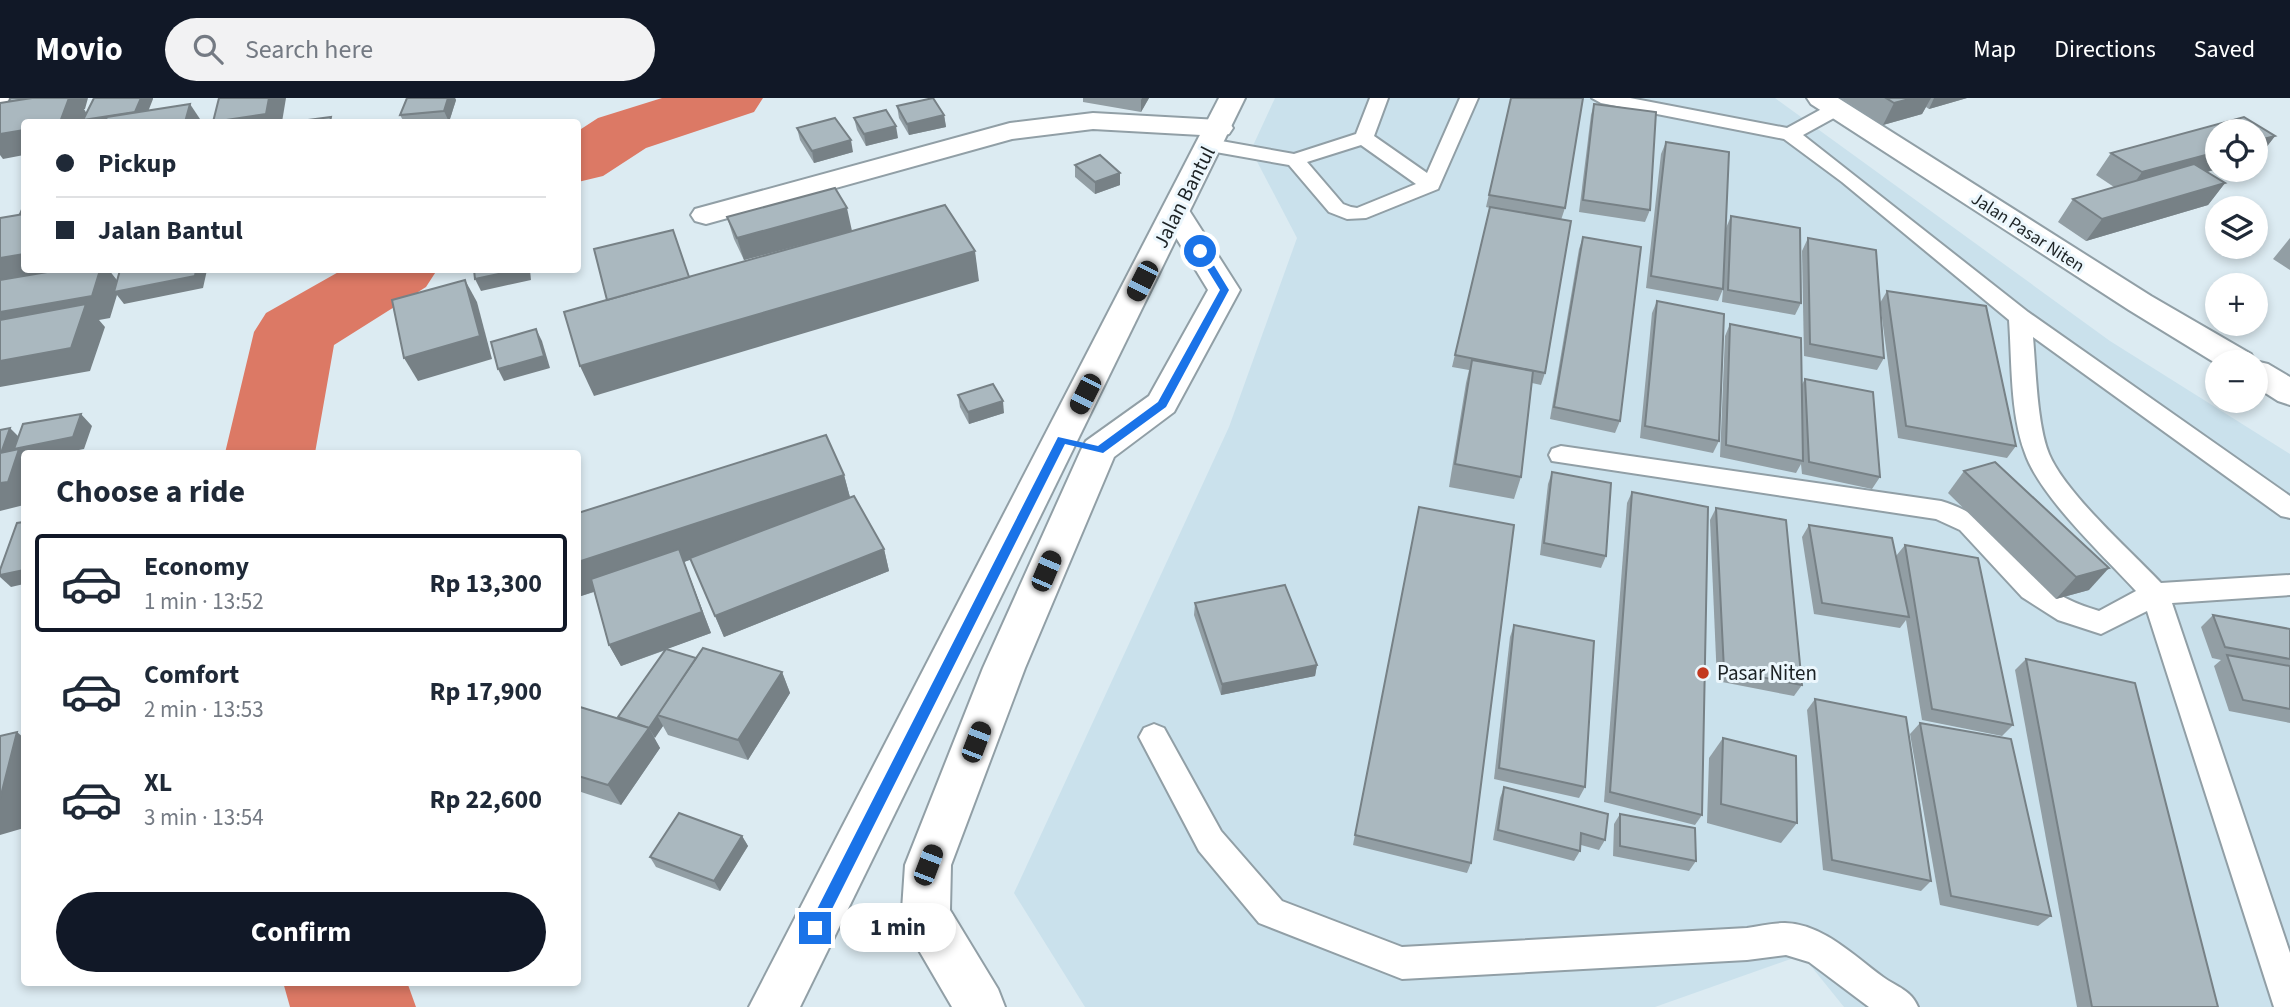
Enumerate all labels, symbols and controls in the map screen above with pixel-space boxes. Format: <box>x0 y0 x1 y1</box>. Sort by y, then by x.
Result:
search box <box>165 18 655 81</box>
text: Movio <box>35 26 123 73</box>
icon: search <box>189 30 227 68</box>
text: Search here <box>245 31 373 68</box>
text: Map <box>1973 32 2016 67</box>
text: Directions <box>2054 32 2156 67</box>
text: Saved <box>2194 32 2255 67</box>
map controls <box>2205 119 2268 413</box>
button: locate <box>2205 119 2268 182</box>
street label: Jalan Bantul <box>1146 141 1222 253</box>
text: Pickup <box>98 145 176 182</box>
street label: Jalan Pasar Niten <box>1966 186 2089 278</box>
button: layers <box>2205 196 2268 259</box>
text: Jalan Bantul <box>98 212 243 249</box>
route start <box>1184 235 1216 267</box>
car <box>1124 258 1161 304</box>
button: + <box>2205 273 2268 336</box>
button: − <box>2205 350 2268 413</box>
car <box>1067 371 1104 417</box>
text: Choose a ride <box>56 469 245 515</box>
text: Economy <box>144 548 249 585</box>
car <box>1029 548 1064 594</box>
icon: car <box>60 552 123 615</box>
text: Rp 13,300 <box>430 565 542 602</box>
text: 1 min · 13:52 <box>144 585 264 618</box>
text: Comfort <box>144 656 239 693</box>
place label: Pasar Niten <box>1717 658 1817 688</box>
icon: car <box>60 660 123 723</box>
marker: Pasar Niten <box>1695 665 1711 681</box>
text: Rp 17,900 <box>430 673 542 710</box>
text: 2 min · 13:53 <box>144 693 264 726</box>
car <box>959 719 994 765</box>
text: XL <box>144 764 172 801</box>
icon: car <box>60 768 123 831</box>
text: Rp 22,600 <box>430 781 542 818</box>
text: 3 min · 13:54 <box>144 801 264 834</box>
car <box>911 842 946 888</box>
button: Confirm <box>56 892 546 972</box>
callout: 1 min <box>840 904 955 952</box>
text: 1 min <box>870 911 926 944</box>
route end <box>799 912 831 944</box>

